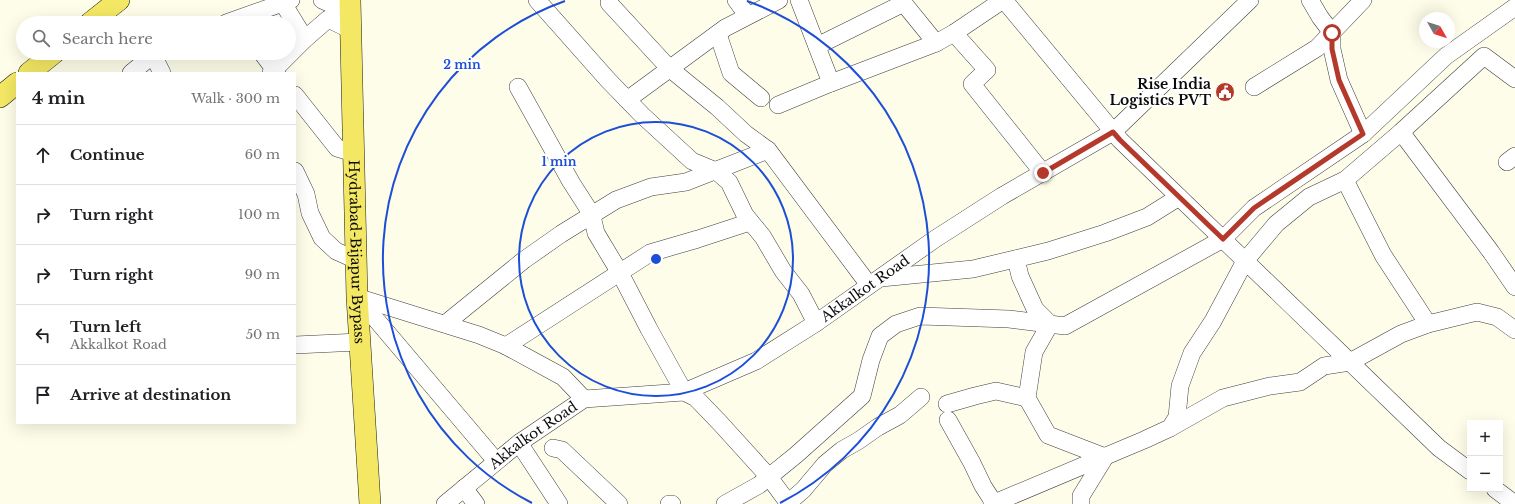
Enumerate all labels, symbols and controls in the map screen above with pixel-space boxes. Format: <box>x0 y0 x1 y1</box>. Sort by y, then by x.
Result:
north arrow <box>1419 12 1455 48</box>
search box <box>16 16 296 60</box>
route start <box>1323 24 1341 42</box>
icon: search <box>30 27 52 49</box>
text: Search here <box>62 29 153 48</box>
text: 2 min <box>443 57 481 72</box>
place label: Rise India Logistics PVT <box>1110 75 1211 109</box>
public building icon: Rise India Logistics PVT <box>1214 81 1236 103</box>
text: 4 min <box>32 88 85 109</box>
text: Walk · 300 m <box>191 90 280 107</box>
icon: ahead <box>32 144 54 166</box>
text: Continue <box>70 145 145 164</box>
text: 60 m <box>245 146 280 163</box>
text: 1 min <box>542 154 577 169</box>
street label: Hydrabad-Bijapur Bypass <box>345 160 369 344</box>
route end <box>1034 164 1052 182</box>
icon: right <box>32 204 54 226</box>
text: Turn right <box>70 205 153 224</box>
text: 100 m <box>238 206 280 223</box>
street label: Akkalkot Road <box>816 251 913 326</box>
centre of rings <box>649 252 663 266</box>
icon: right <box>32 264 54 286</box>
text: Turn right <box>70 265 153 284</box>
text: 90 m <box>245 266 280 283</box>
text: Turn left <box>70 317 141 336</box>
icon: left <box>32 324 54 346</box>
text: 50 m <box>246 326 280 343</box>
text: Akkalkot Road <box>70 336 167 353</box>
icon: arrive <box>32 384 54 406</box>
text: Arrive at destination <box>70 385 231 404</box>
street label: Akkalkot Road <box>485 397 581 474</box>
map controls <box>1467 420 1503 492</box>
button: + <box>1467 420 1503 456</box>
button: − <box>1467 456 1503 492</box>

